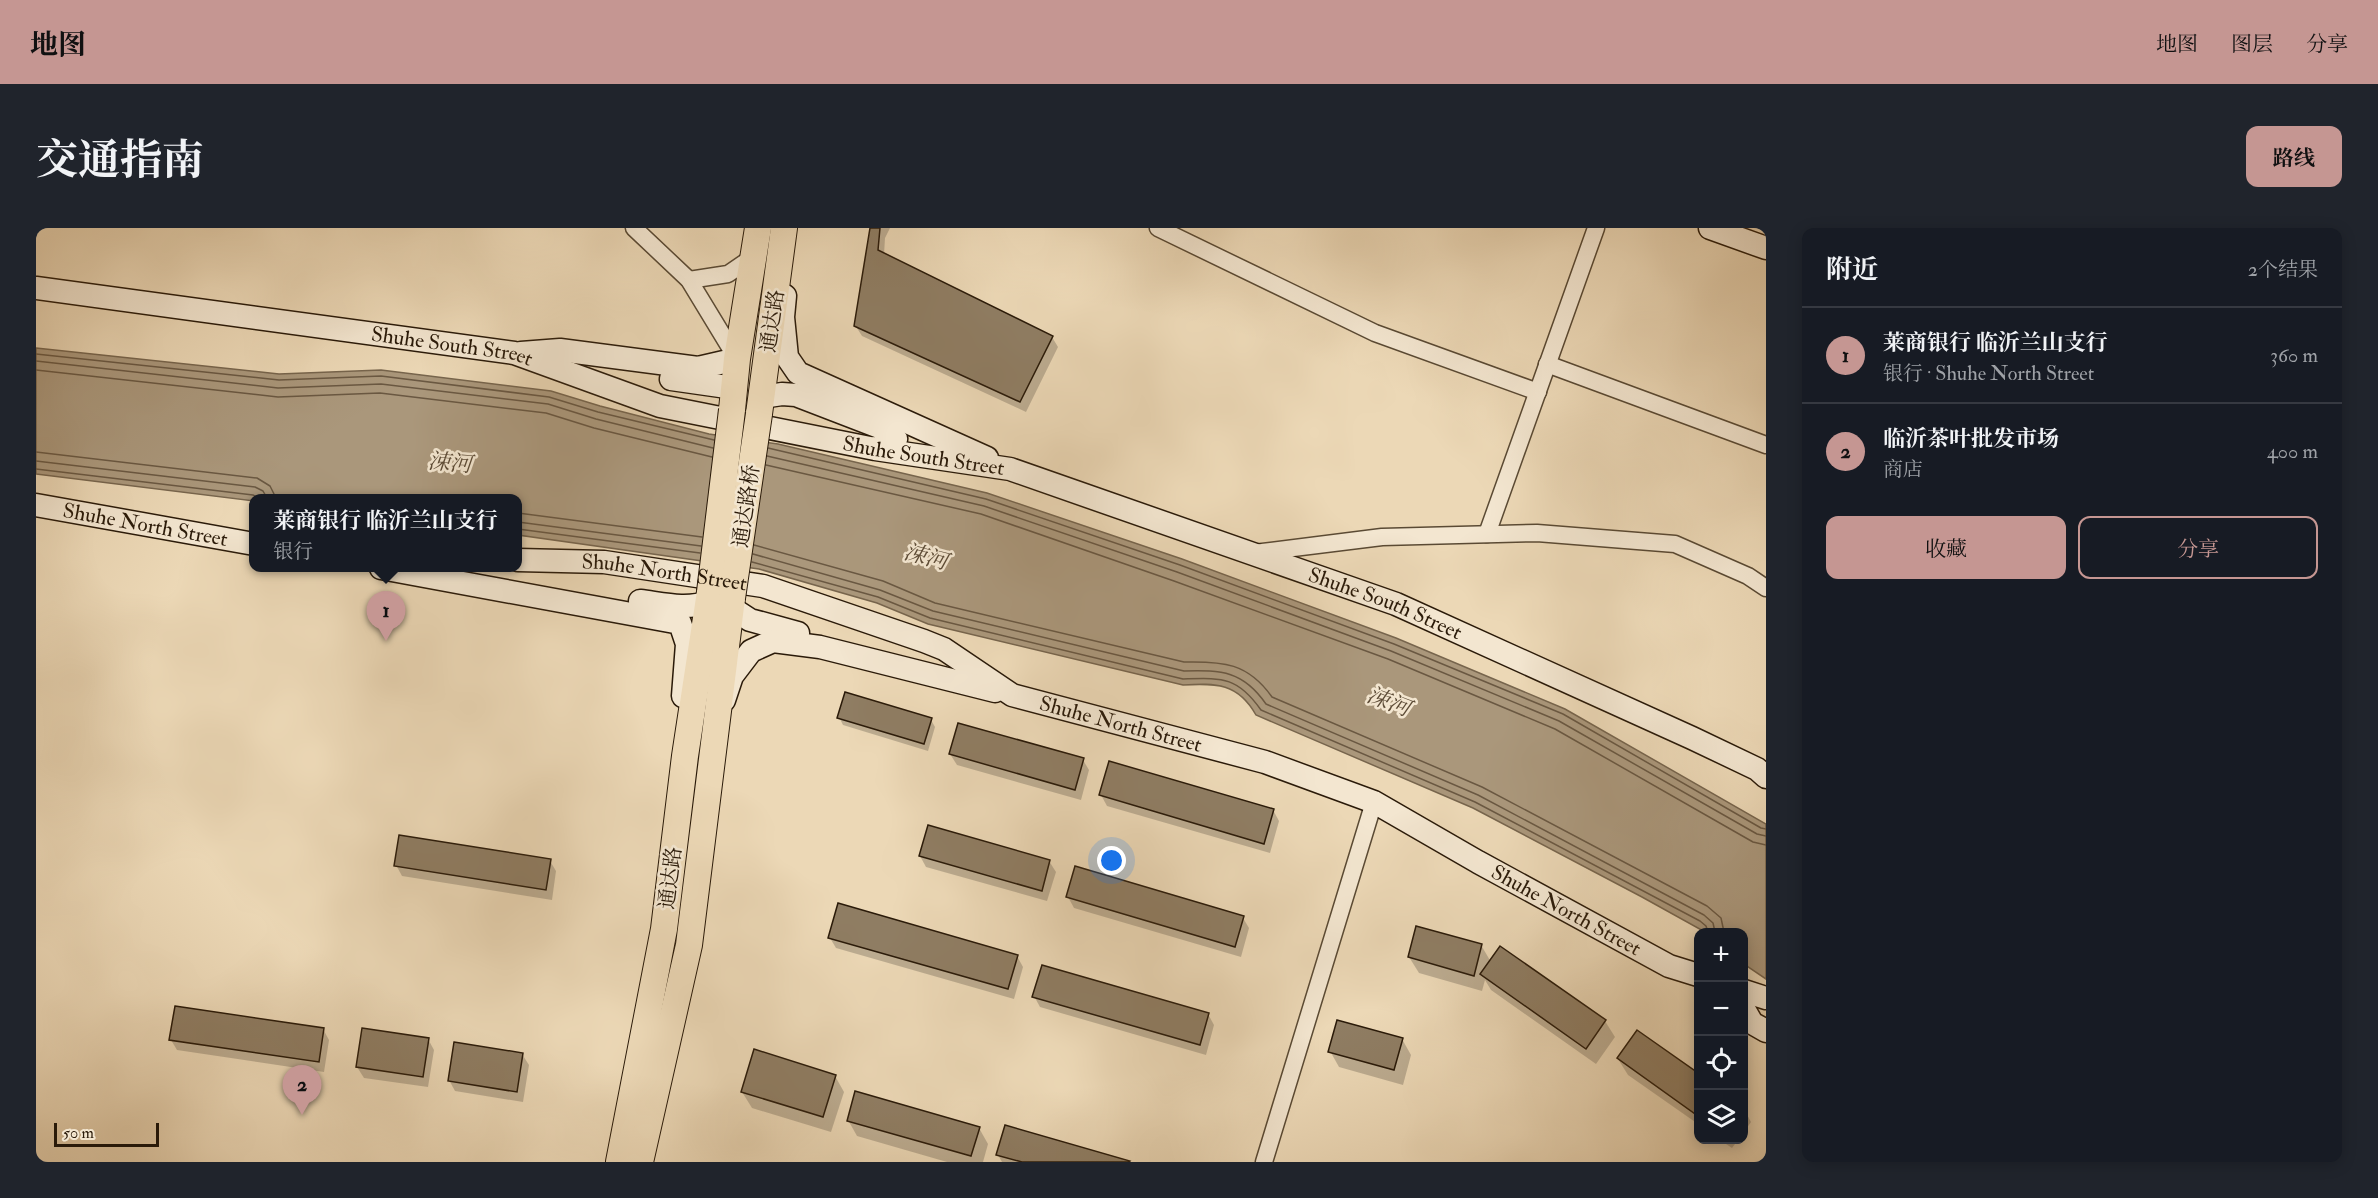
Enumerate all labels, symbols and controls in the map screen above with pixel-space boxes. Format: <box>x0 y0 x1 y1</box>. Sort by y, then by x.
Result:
text: 地图 <box>30 28 86 63</box>
text: 地图 <box>2156 31 2198 58</box>
text: 图层 <box>2231 31 2273 58</box>
text: 分享 <box>2306 31 2348 58</box>
button: 路线 <box>2246 126 2342 187</box>
text: 交通指南 <box>36 135 204 187</box>
text: 附近 <box>1826 254 1878 286</box>
text: 2个结果 <box>2248 257 2318 282</box>
street label: 通达路 <box>755 288 790 354</box>
street label: Shuhe South Street <box>369 321 537 373</box>
text: 莱商银行 临沂兰山支行 <box>1883 329 2108 357</box>
text: 1 <box>1842 343 1849 368</box>
text: 360 m <box>2270 343 2318 368</box>
text: 银行 · Shuhe North Street <box>1883 361 2094 386</box>
text: 临沂茶叶批发市场 <box>1883 425 2059 453</box>
street label: Shuhe South Street <box>840 430 1006 482</box>
text: 2 <box>1840 439 1851 464</box>
text: 400 m <box>2267 439 2318 464</box>
water label: 涑河 <box>427 447 477 479</box>
text: 商店 <box>1883 457 1923 482</box>
street label: 通达路桥 <box>727 463 766 550</box>
popup <box>249 494 522 572</box>
street label: Shuhe North Street <box>61 497 230 553</box>
text: 莱商银行 临沂兰山支行 <box>273 507 498 535</box>
button: 收藏 <box>1826 516 2066 579</box>
button: 分享 <box>2078 516 2318 579</box>
water label: 涑河 <box>901 538 954 577</box>
text: 银行 <box>273 539 313 564</box>
street label: Shuhe North Street <box>581 548 749 597</box>
street label: Shuhe South Street <box>1305 561 1466 646</box>
pin: 1 <box>366 592 406 641</box>
water label: 涑河 <box>1363 681 1418 724</box>
street label: Shuhe North Street <box>1036 690 1205 759</box>
street label: 通达路 <box>653 845 688 911</box>
your location <box>1097 846 1126 875</box>
street label: Shuhe North Street <box>1486 859 1646 962</box>
map controls <box>1694 928 1748 1144</box>
button: + <box>1694 928 1748 982</box>
button: − <box>1694 982 1748 1036</box>
button: locate <box>1694 1036 1748 1090</box>
pin: 2 <box>282 1066 322 1115</box>
button: layers <box>1694 1090 1748 1144</box>
scale bar <box>54 1120 159 1148</box>
text: 50 m <box>63 1123 94 1143</box>

